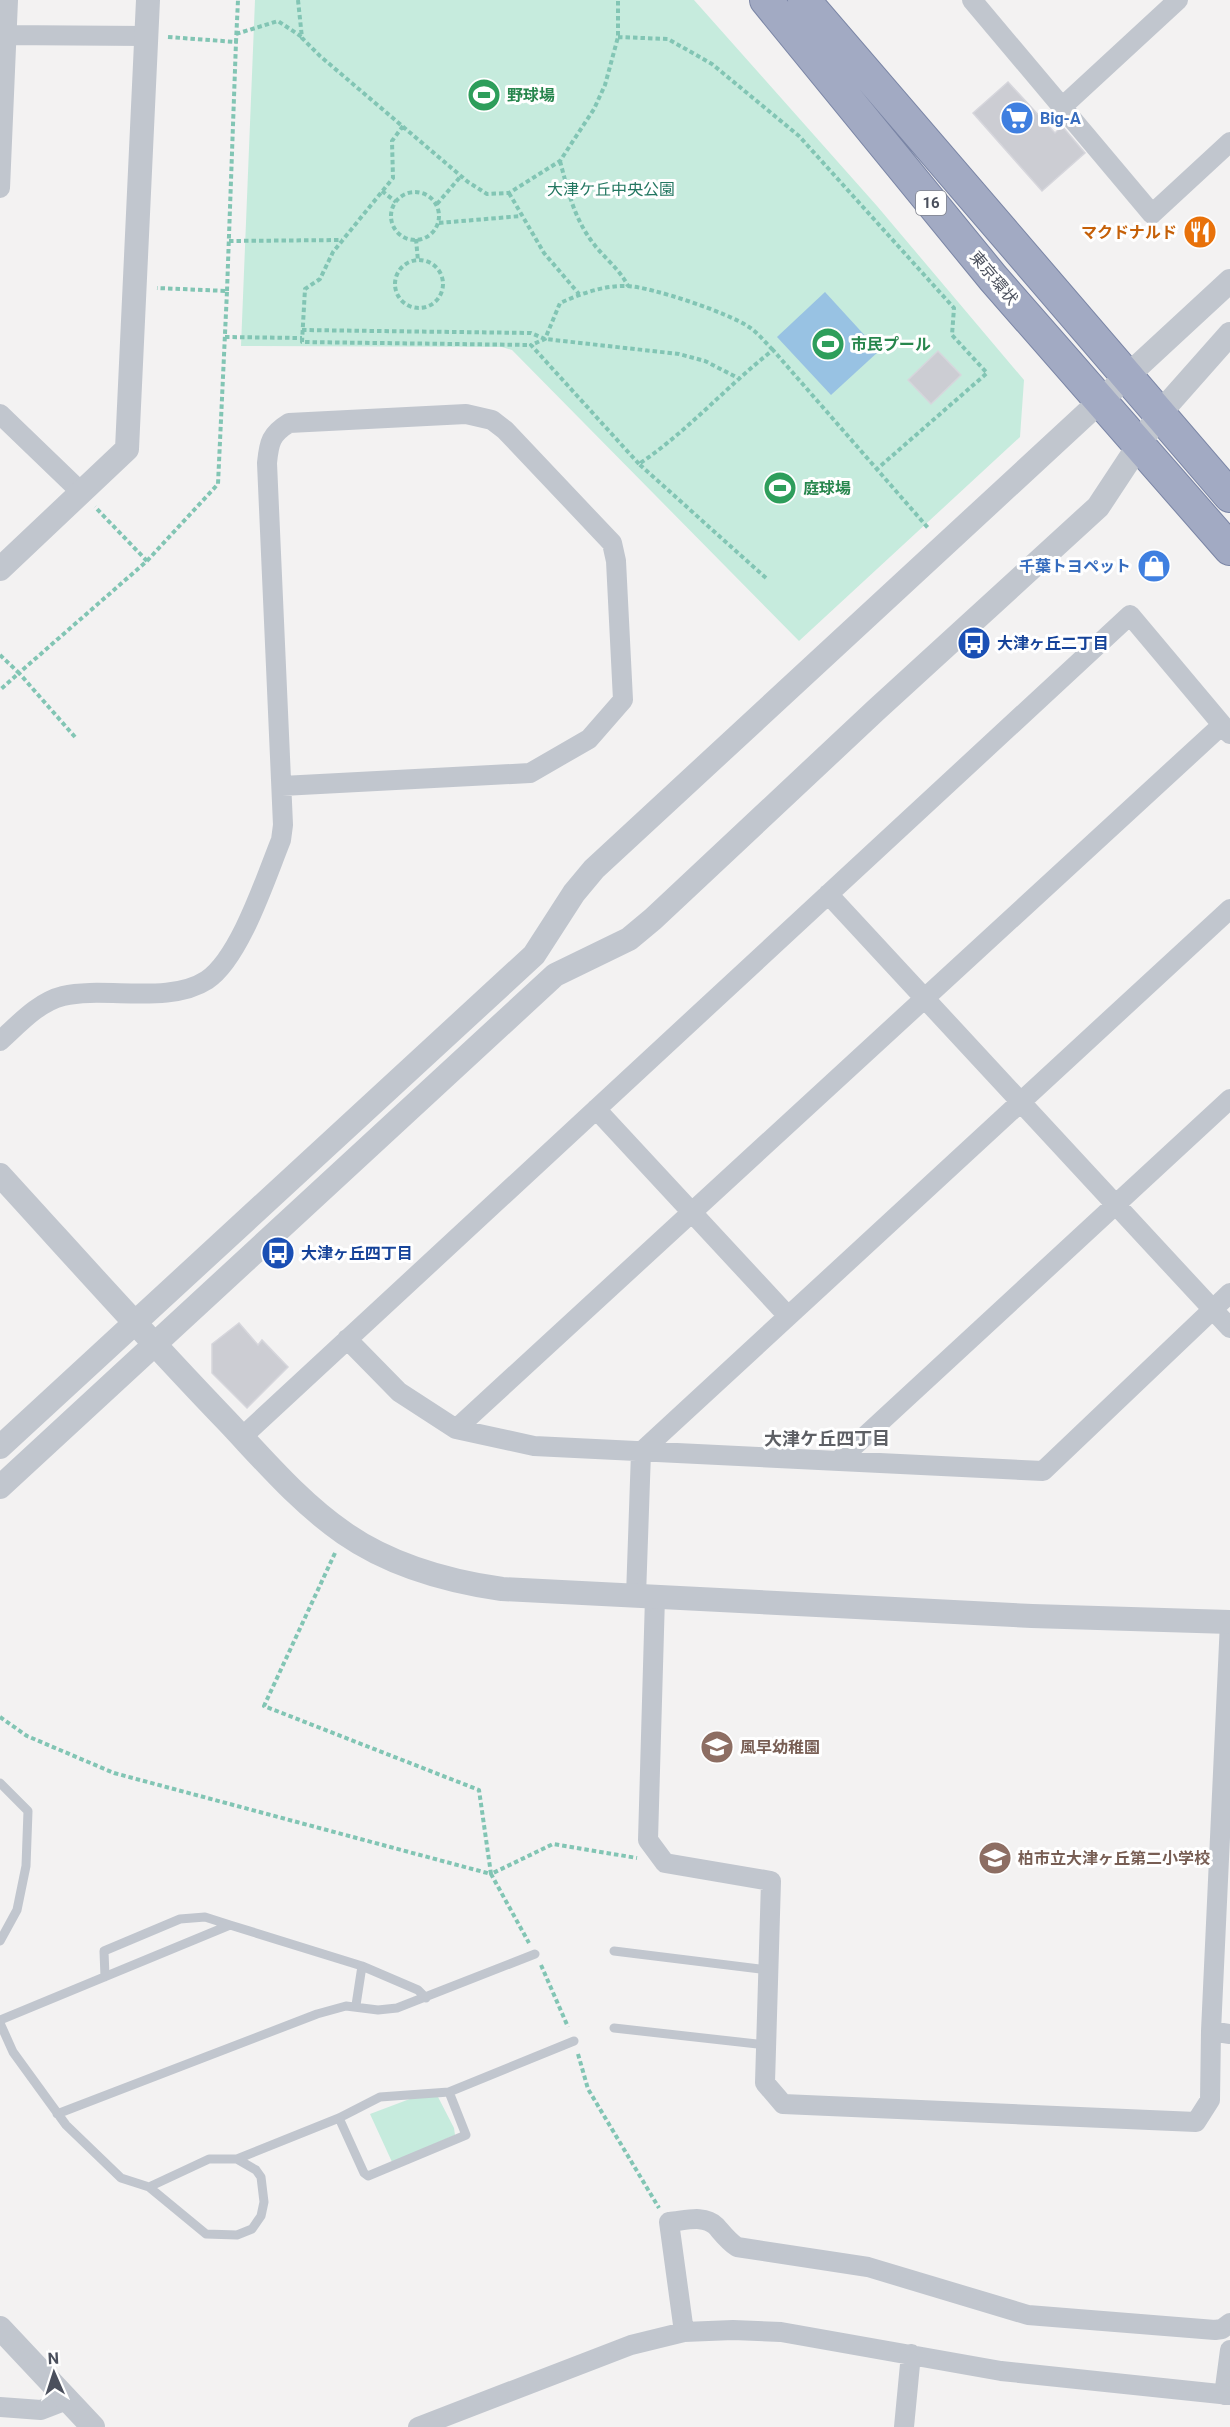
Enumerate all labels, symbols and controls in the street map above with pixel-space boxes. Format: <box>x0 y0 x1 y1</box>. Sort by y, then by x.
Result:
sports icon: 野球場 <box>466 77 502 113</box>
place label: 野球場 <box>507 86 555 105</box>
supermarket icon: Big-A <box>999 100 1035 136</box>
place label: Big-A <box>1040 109 1081 128</box>
park label: 大津ケ丘中央公園 <box>547 180 675 199</box>
road number: 16 <box>916 191 946 215</box>
restaurant icon: マクドナルド <box>1182 214 1218 250</box>
place label: マクドナルド <box>1081 223 1177 242</box>
street label: 東京環状 <box>966 247 1022 309</box>
sports icon: 市民プール <box>810 326 846 362</box>
place label: 市民プール <box>851 335 931 354</box>
sports icon: 庭球場 <box>762 470 798 506</box>
place label: 庭球場 <box>803 479 851 498</box>
shop icon: 千葉トヨペット <box>1136 548 1172 584</box>
place label: 千葉トヨペット <box>1019 557 1131 576</box>
bus stop icon: 大津ヶ丘二丁目 <box>956 625 992 661</box>
place label: 大津ヶ丘二丁目 <box>997 634 1109 653</box>
bus stop icon: 大津ヶ丘四丁目 <box>260 1235 296 1271</box>
place label: 大津ヶ丘四丁目 <box>301 1244 413 1263</box>
district label: 大津ケ丘四丁目 <box>764 1428 890 1449</box>
school or university icon: 風早幼稚園 <box>699 1729 735 1765</box>
place label: 風早幼稚園 <box>740 1738 820 1757</box>
school or university icon: 柏市立大津ヶ丘第二小学校 <box>977 1840 1013 1876</box>
place label: 柏市立大津ヶ丘第二小学校 <box>1018 1849 1210 1868</box>
north arrow <box>24 2343 84 2403</box>
text: N <box>47 2349 59 2368</box>

